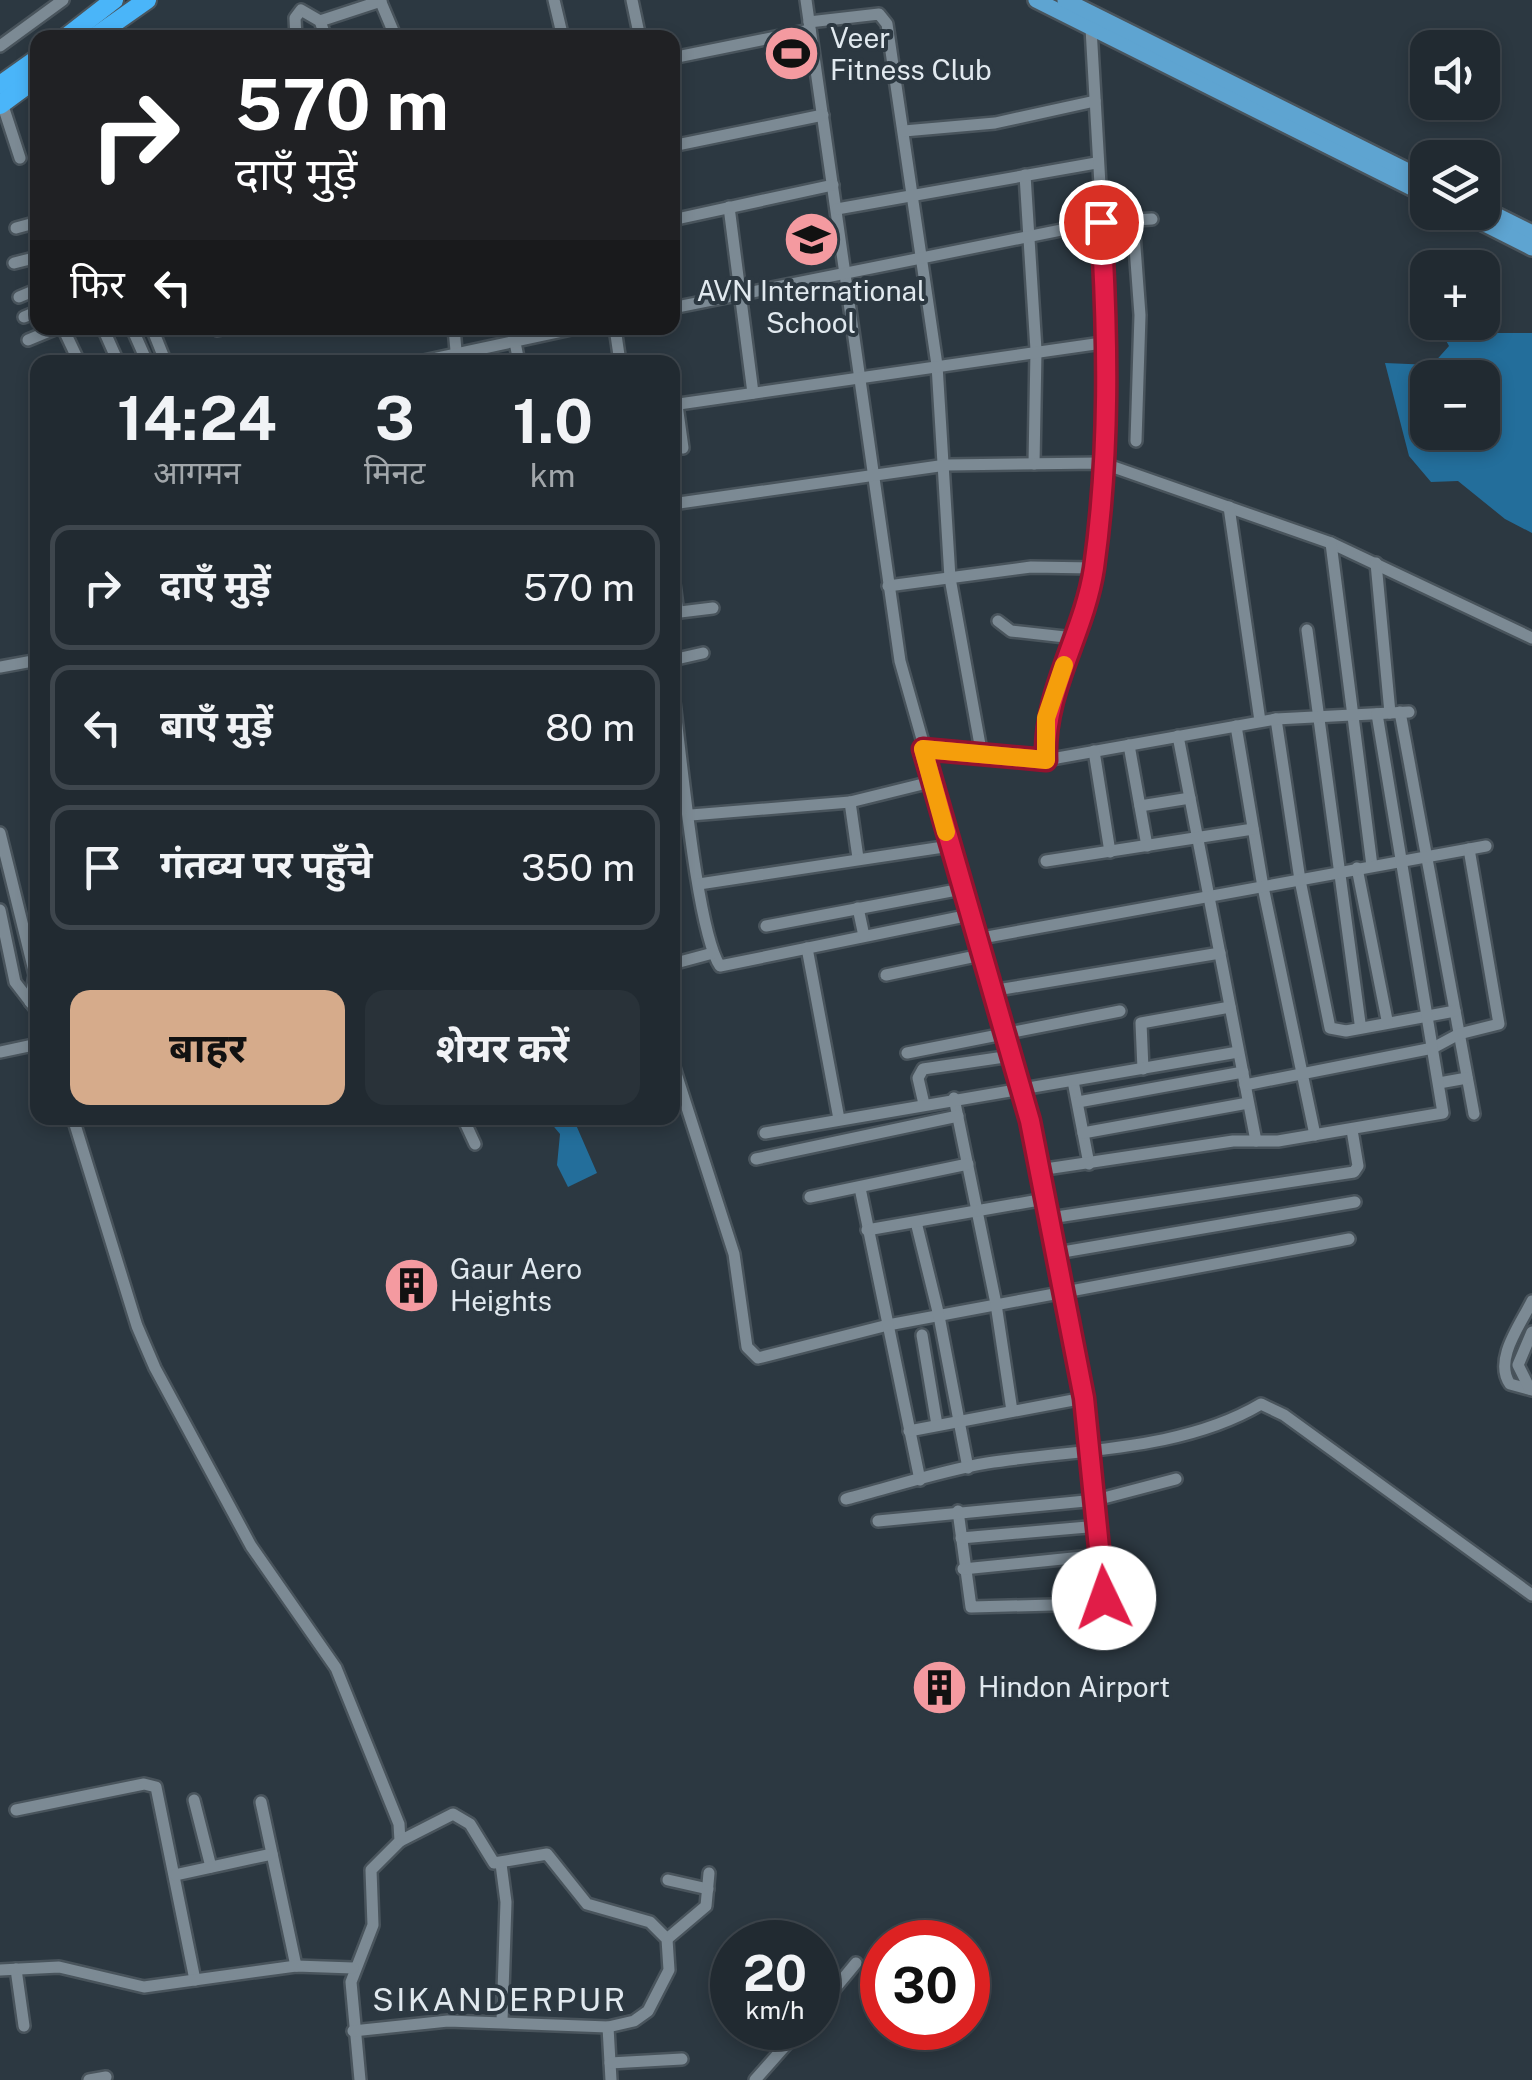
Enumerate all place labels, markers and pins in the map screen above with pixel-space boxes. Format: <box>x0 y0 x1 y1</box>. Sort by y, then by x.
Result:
place label: Veer Fitness Club <box>830 21 992 86</box>
sports icon: Veer Fitness Club <box>761 24 821 84</box>
pin <box>1059 180 1144 265</box>
school or university icon: AVN International School <box>781 210 841 270</box>
place label: AVN International School <box>697 274 925 339</box>
place label: Gaur Aero Heights <box>450 1252 582 1317</box>
building icon: Gaur Aero Heights <box>381 1255 441 1315</box>
building icon: Hindon Airport <box>909 1657 969 1717</box>
place label: Hindon Airport <box>978 1670 1170 1703</box>

